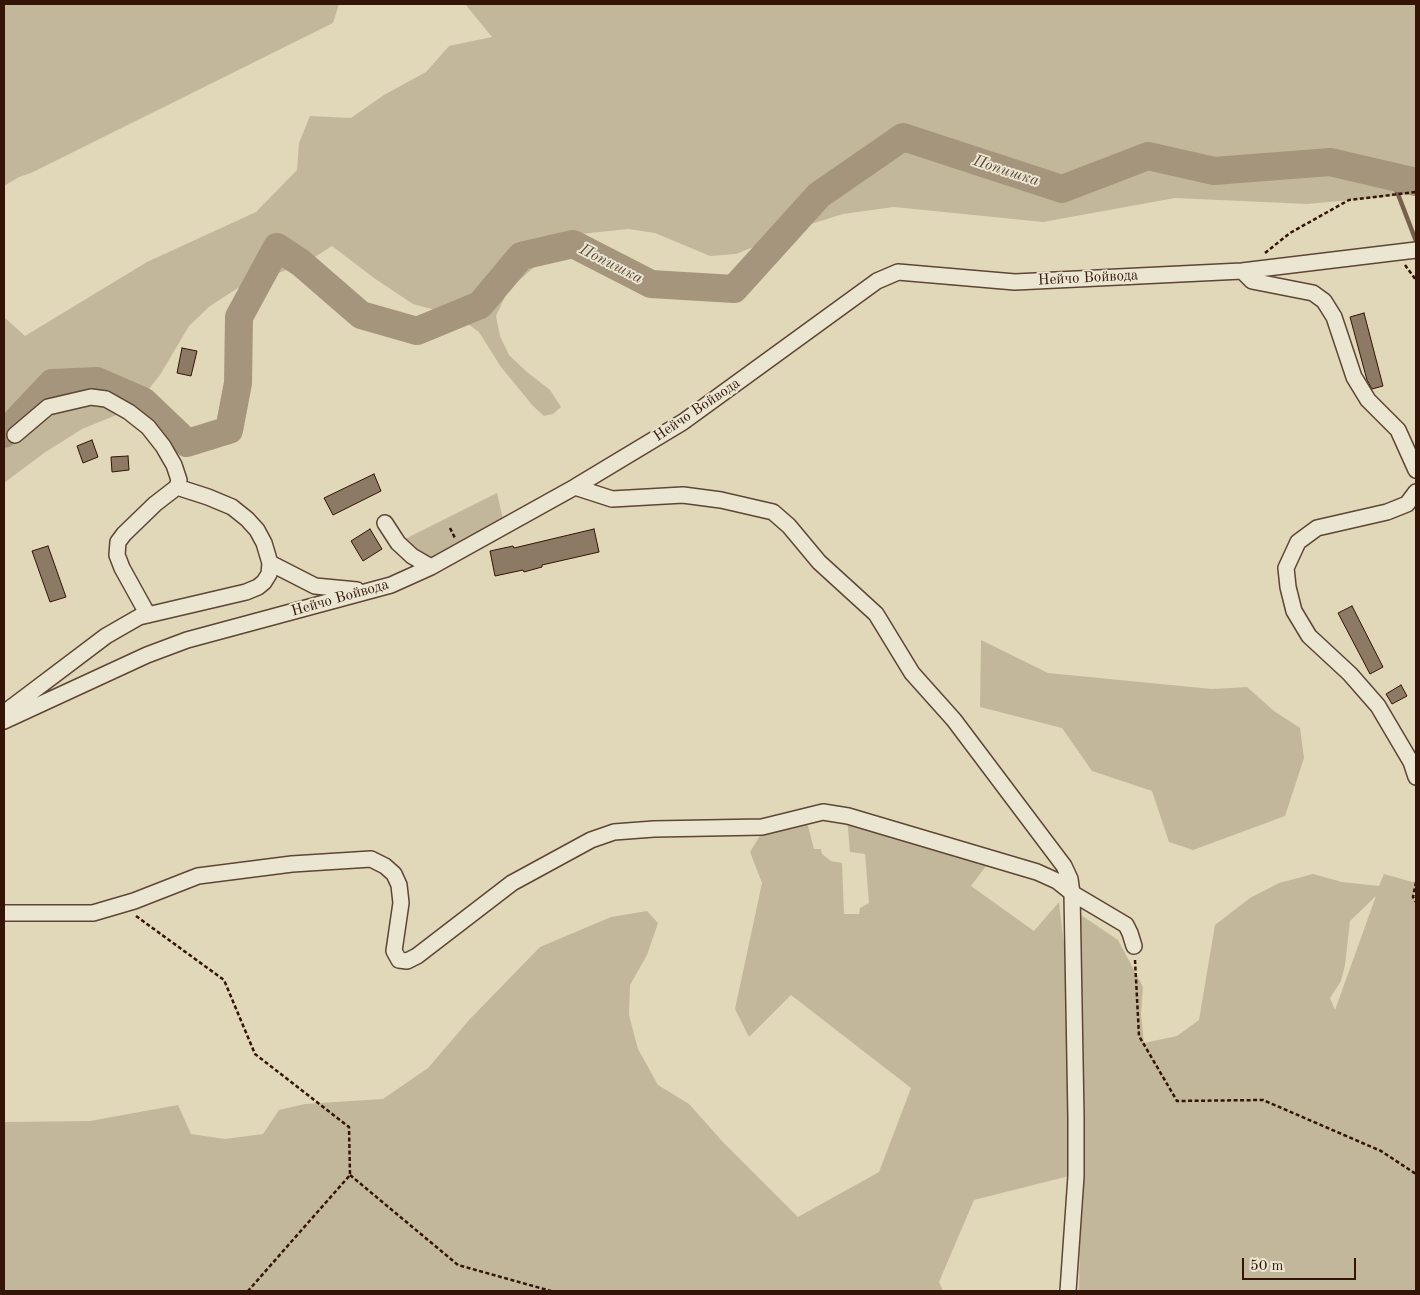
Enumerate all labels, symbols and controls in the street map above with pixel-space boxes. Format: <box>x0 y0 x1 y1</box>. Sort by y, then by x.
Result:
water label: Попишка <box>970 151 1042 191</box>
water label: Попишка <box>576 240 646 288</box>
street label: Нейчо Войвода <box>1037 266 1139 290</box>
street label: Нейчо Войвода <box>650 374 744 446</box>
street label: Нейчо Войвода <box>289 575 391 621</box>
scale bar <box>1245 1248 1359 1280</box>
text: 50 m <box>1250 1259 1284 1274</box>

